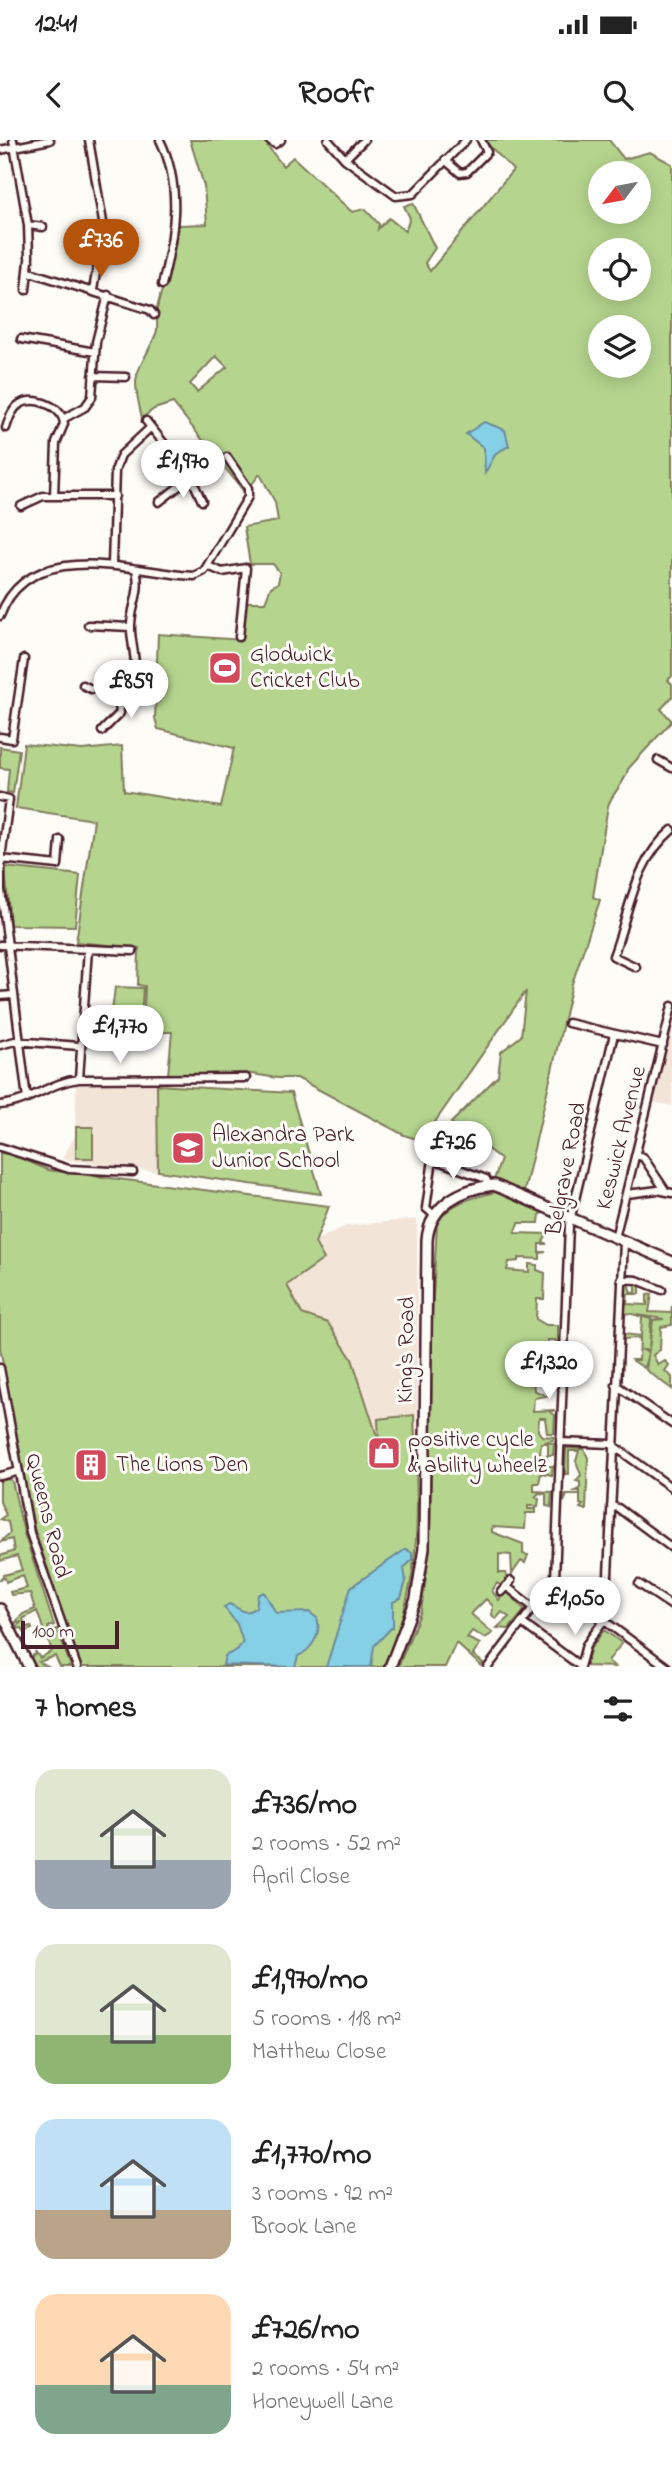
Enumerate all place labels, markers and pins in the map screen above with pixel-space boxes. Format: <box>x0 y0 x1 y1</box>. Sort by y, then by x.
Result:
pin: £736 <box>60 220 142 279</box>
pin: £1,970 <box>126 440 240 500</box>
place label: Glodwick Cricket Club <box>250 639 360 698</box>
sports icon: Glodwick Cricket Club <box>206 649 244 687</box>
pin: £859 <box>90 660 172 720</box>
pin: £1,770 <box>63 1006 177 1065</box>
place label: Alexandra Park Junior School <box>212 1119 355 1178</box>
pin: £726 <box>412 1122 494 1181</box>
school or university icon: Alexandra Park Junior School <box>169 1129 207 1167</box>
pin: £1,320 <box>492 1342 606 1401</box>
place label: positive cycle & ability wheelz <box>408 1424 547 1485</box>
shop icon: positive cycle & ability wheelz <box>365 1434 403 1472</box>
building icon: The Lions Den <box>72 1446 110 1484</box>
place label: The Lions Den <box>116 1449 248 1482</box>
pin: £1,050 <box>518 1578 632 1637</box>

